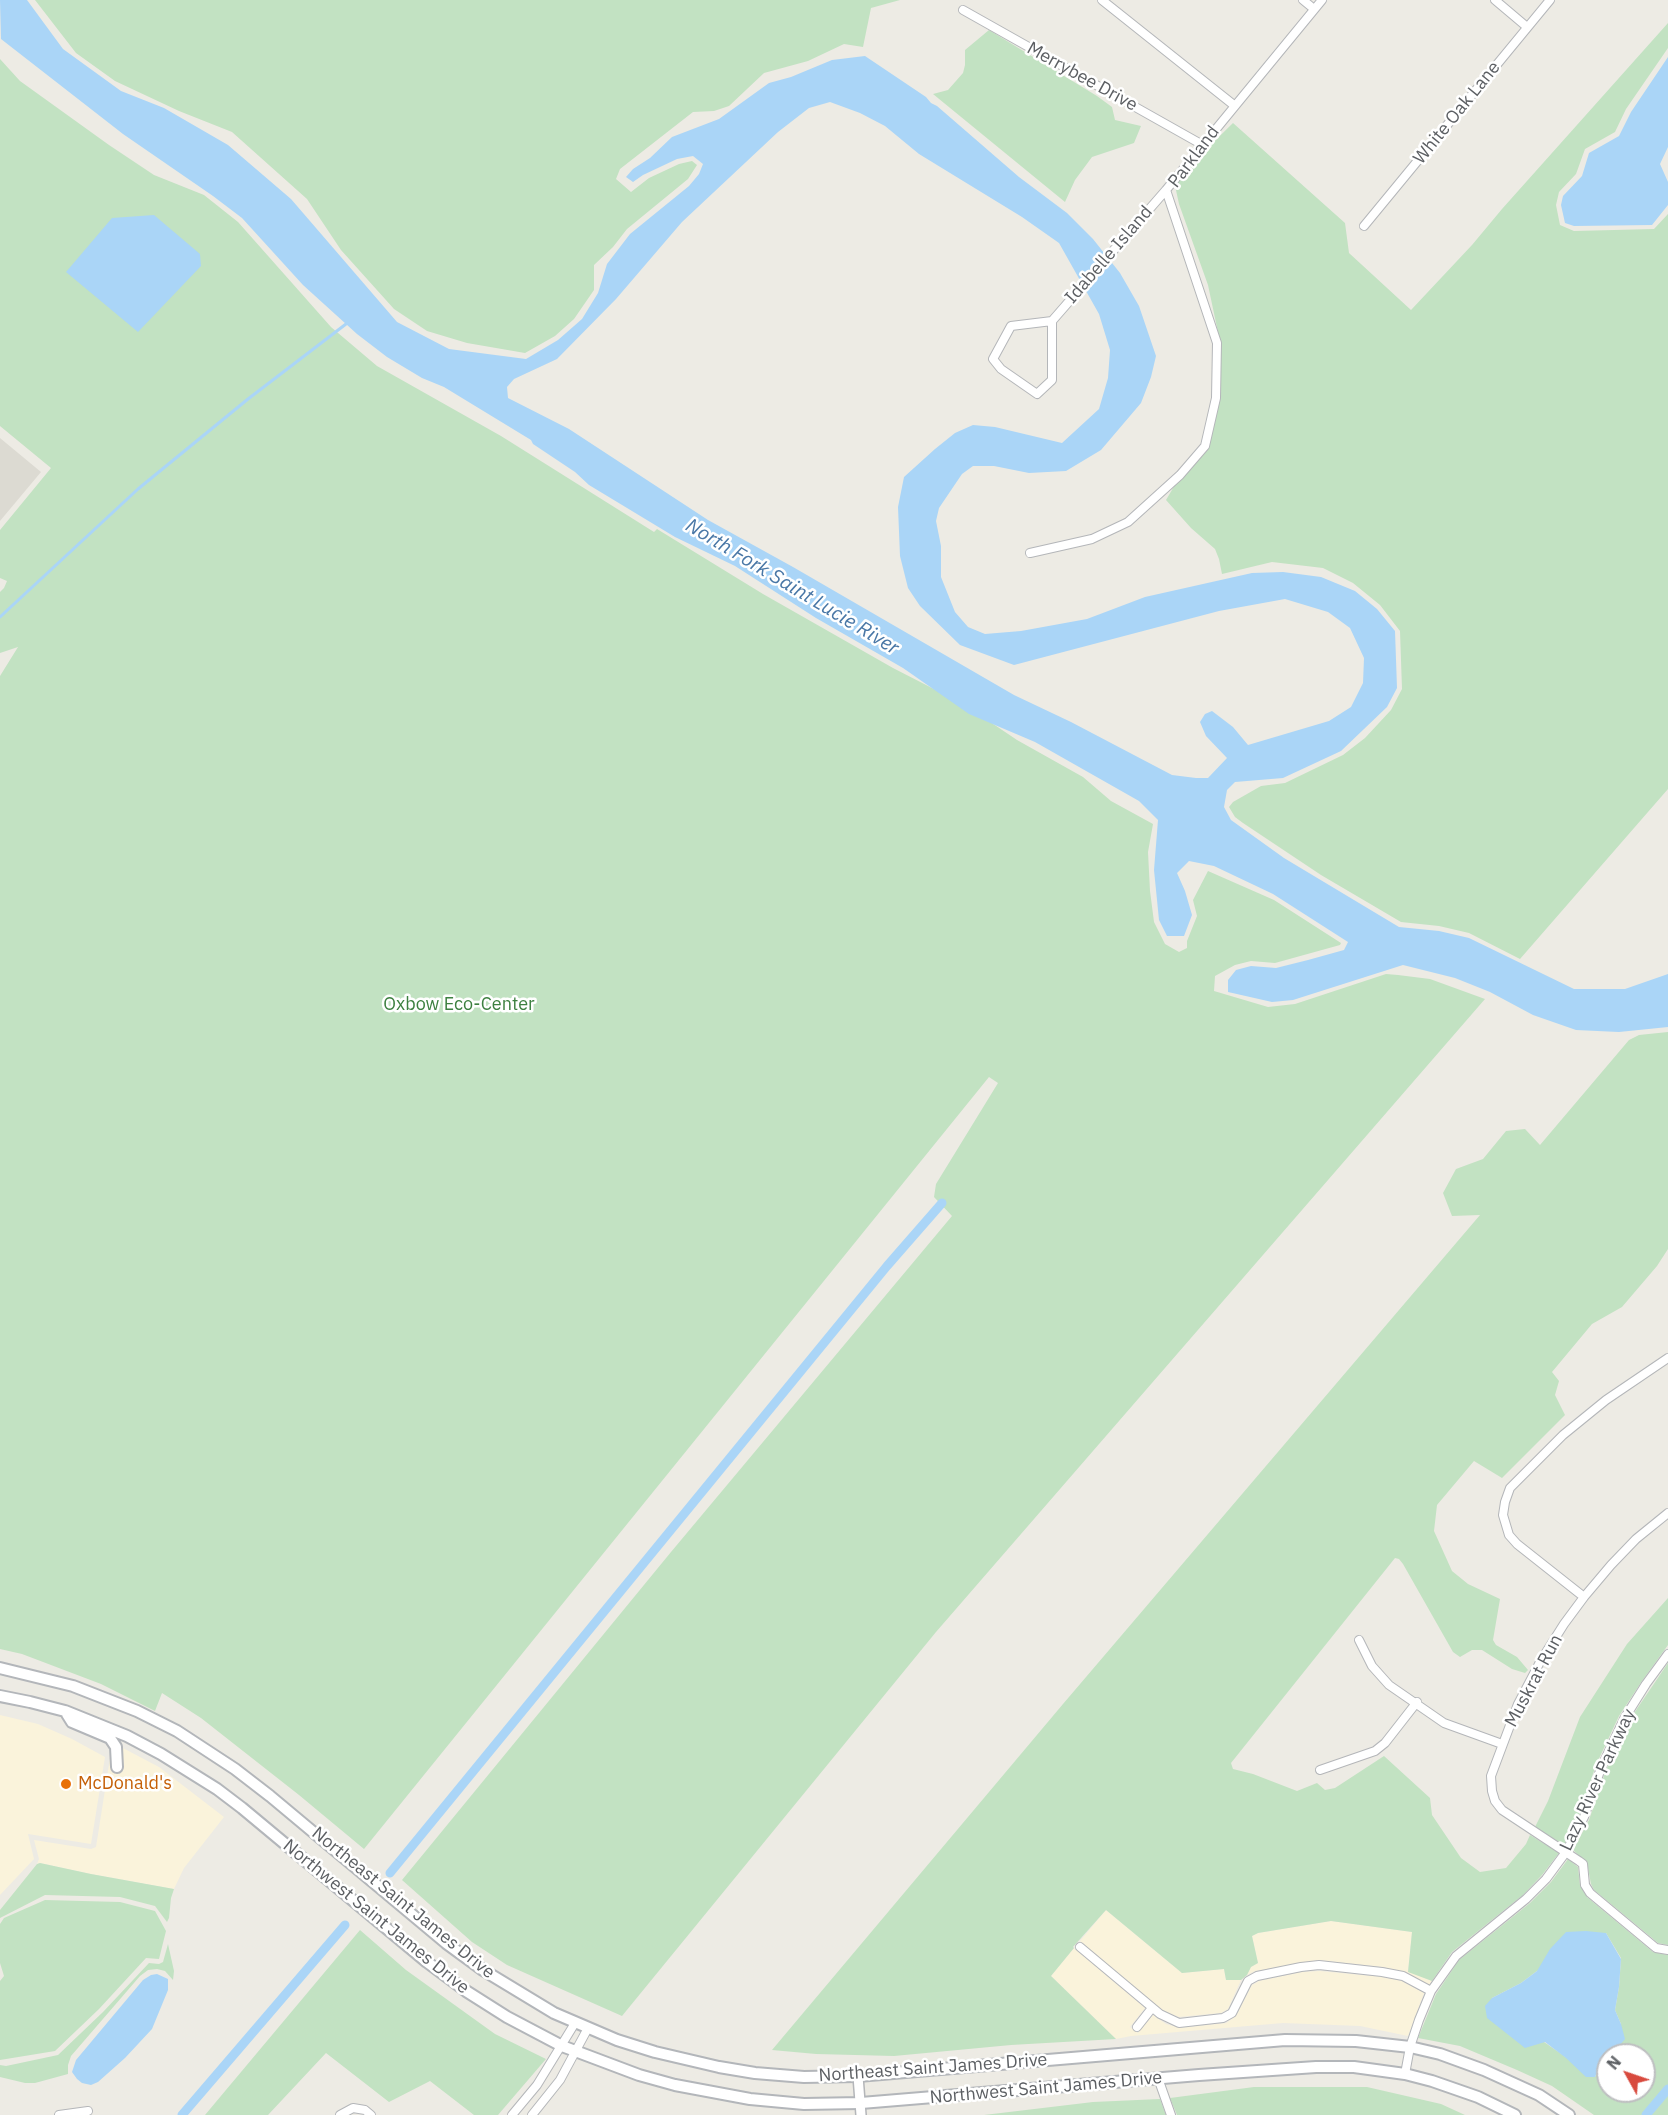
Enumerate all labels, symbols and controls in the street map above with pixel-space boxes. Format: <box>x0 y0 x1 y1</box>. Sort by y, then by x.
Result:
street label: Merrybee Drive <box>1023 38 1141 116</box>
street label: White Oak Lane <box>1409 57 1505 169</box>
street label: Parkland <box>1164 122 1224 192</box>
street label: Idabelle Island <box>1061 202 1157 308</box>
water label: North Fork Saint Lucie River <box>681 514 903 660</box>
park label: Oxbow Eco-Center <box>383 994 535 1016</box>
street label: Muskrat Run <box>1501 1631 1567 1731</box>
street label: Lazy River Parkway <box>1556 1706 1640 1854</box>
place label: McDonald's <box>78 1773 172 1795</box>
marker: McDonald's <box>59 1777 73 1791</box>
street label: Northeast Saint James Drive <box>307 1822 499 1984</box>
street label: Northwest Saint James Drive <box>279 1835 473 1999</box>
north arrow <box>1596 2043 1656 2103</box>
street label: Northeast Saint James Drive <box>818 2049 1048 2087</box>
text: N <box>1602 2052 1625 2074</box>
street label: Northwest Saint James Drive <box>929 2067 1163 2109</box>

